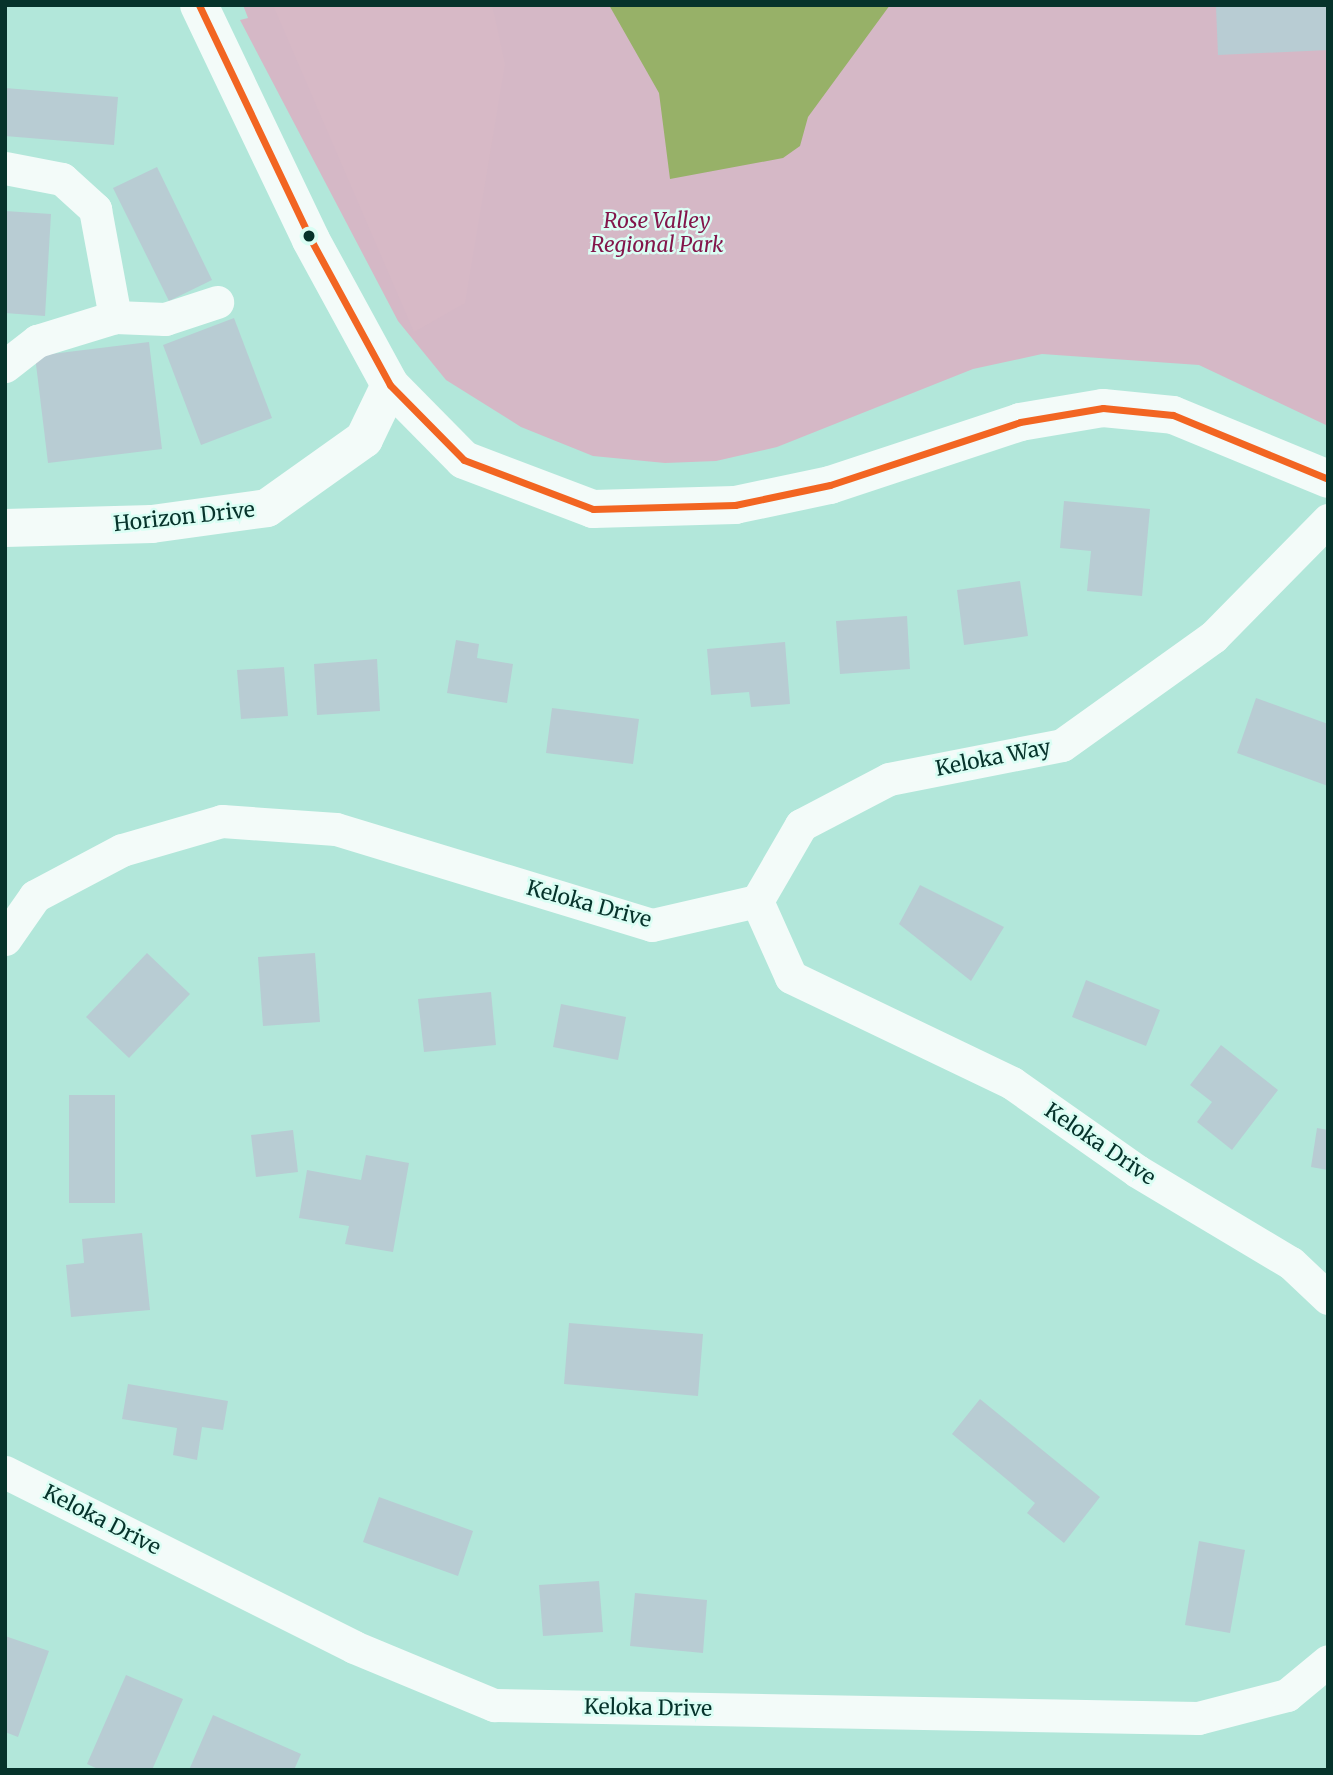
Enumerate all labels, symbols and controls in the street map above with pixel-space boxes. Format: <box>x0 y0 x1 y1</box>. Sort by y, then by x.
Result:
park label: Rose Valley Regional Park <box>591 208 723 258</box>
unlabelled marker <box>302 229 316 243</box>
street label: Horizon Drive <box>112 497 256 537</box>
street label: Keloka Way <box>933 734 1053 782</box>
street label: Keloka Drive <box>524 875 654 933</box>
street label: Keloka Drive <box>1040 1098 1160 1190</box>
street label: Keloka Drive <box>39 1480 165 1560</box>
street label: Keloka Drive <box>584 1694 712 1722</box>

